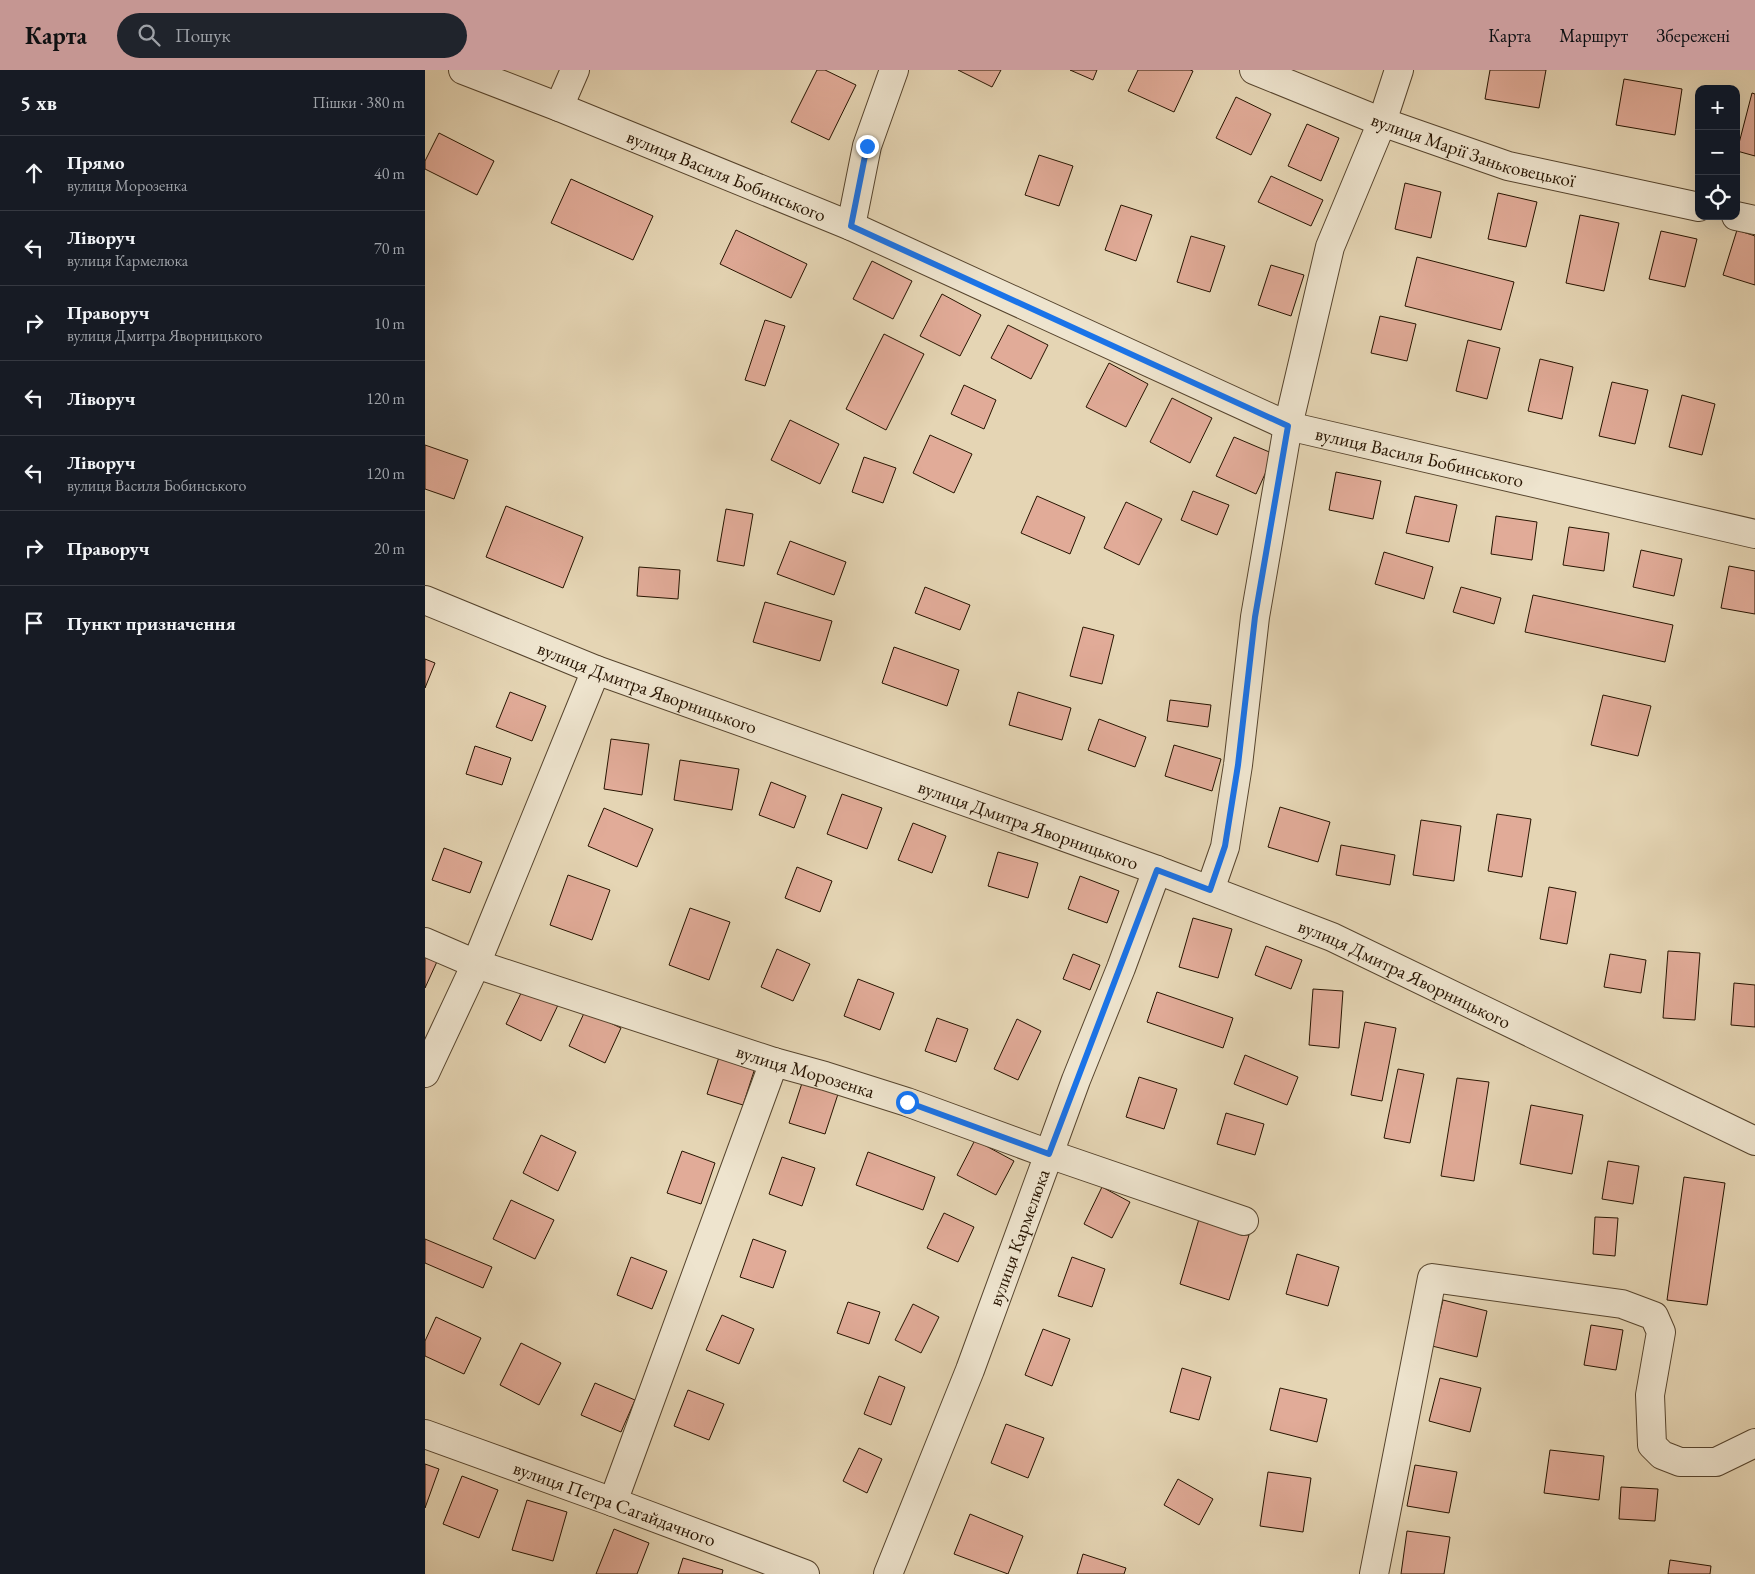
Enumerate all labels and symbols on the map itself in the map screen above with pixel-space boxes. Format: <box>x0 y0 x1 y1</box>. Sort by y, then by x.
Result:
street label: вулиця Марії Заньковецької <box>1367 107 1578 193</box>
street label: вулиця Василя Бобинського <box>623 124 830 228</box>
route end <box>856 135 879 158</box>
street label: вулиця Василя Бобинського <box>1313 421 1526 493</box>
street label: вулиця Дмитра Яворницького <box>534 635 761 739</box>
street label: вулиця Дмитра Яворницького <box>915 774 1142 875</box>
street label: вулиця Дмитра Яворницького <box>1295 913 1515 1034</box>
street label: вулиця Морозенка <box>733 1038 878 1104</box>
route start <box>896 1091 919 1114</box>
street label: вулиця Кармелюка <box>982 1165 1056 1310</box>
street label: вулиця Петра Сагайдачного <box>510 1455 719 1552</box>

